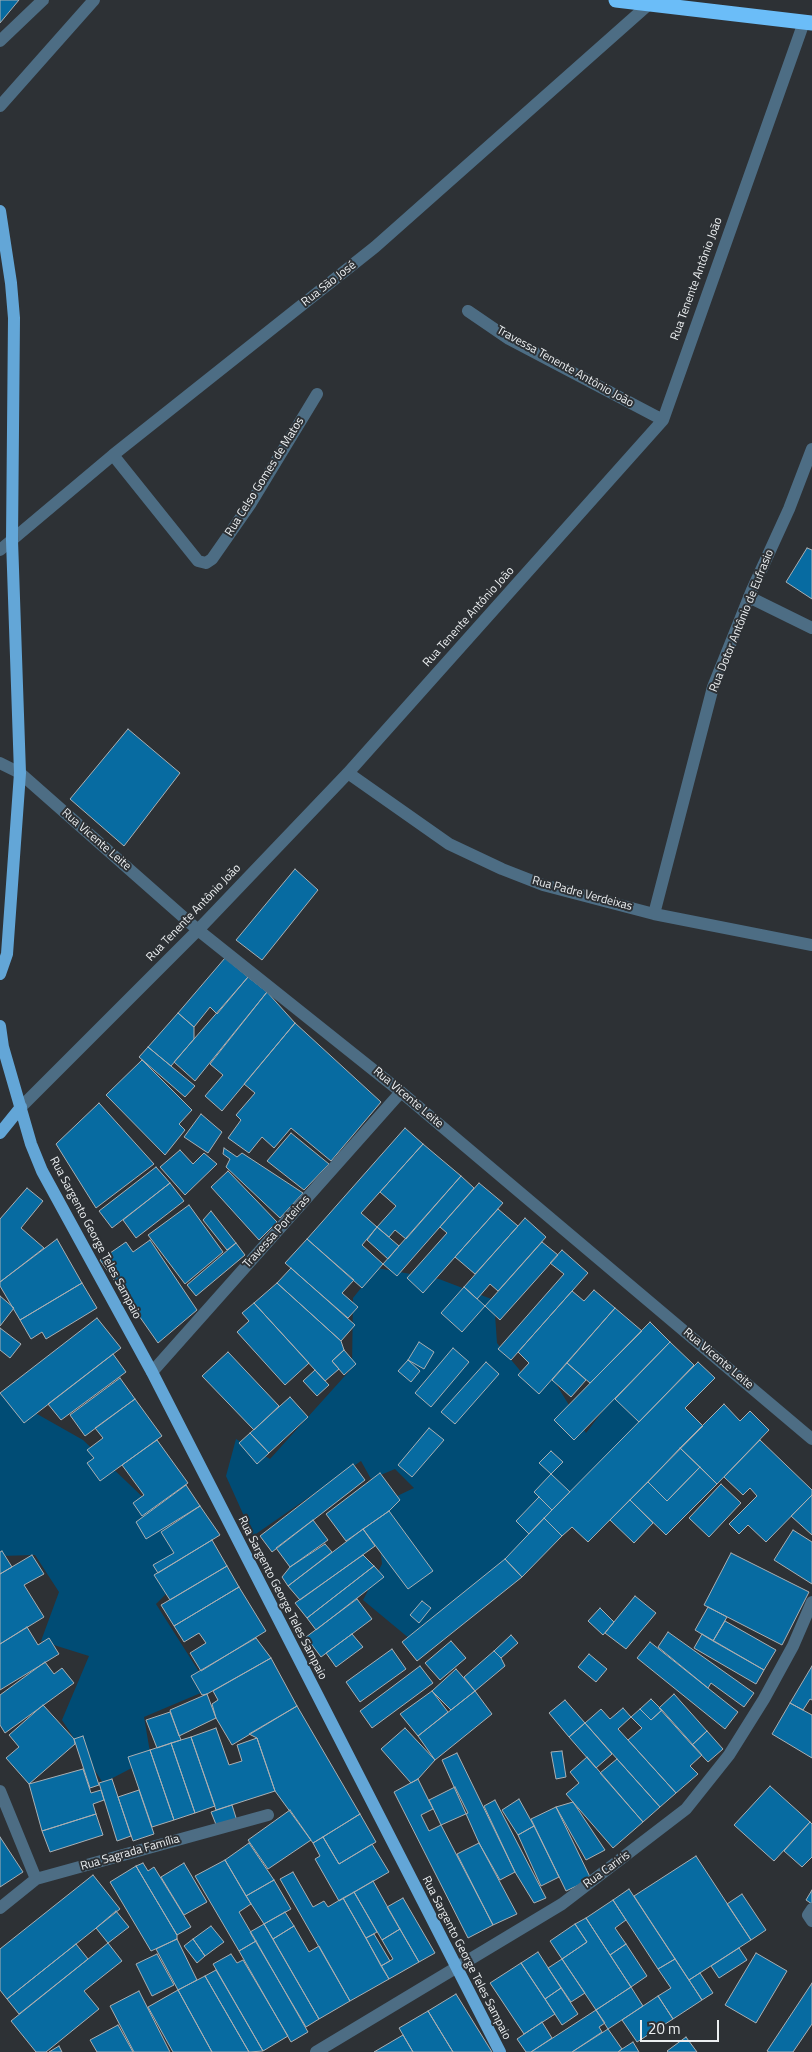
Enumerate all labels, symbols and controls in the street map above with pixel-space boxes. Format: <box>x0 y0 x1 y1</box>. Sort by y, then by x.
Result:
street label: Rua Tenente Antônio João <box>668 216 726 342</box>
street label: Rua São José <box>299 258 359 310</box>
street label: Travessa Tenente Antônio João <box>494 323 636 411</box>
street label: Rua Celso Gomes de Matos <box>222 415 308 539</box>
street label: Rua Dotor Antônio de Eufrasio <box>707 548 777 694</box>
street label: Rua Tenente Antônio João <box>420 564 518 670</box>
street label: Rua Vicente Leite <box>58 806 134 874</box>
street label: Rua Tenente Antônio João <box>144 861 244 965</box>
street label: Rua Padre Verdeixas <box>530 874 634 914</box>
street label: Rua Vicente Leite <box>370 1064 446 1132</box>
street label: Rua Sargento George Teles Sampaio <box>46 1154 144 1322</box>
street label: Travessa Porteiras <box>240 1193 314 1271</box>
street label: Rua Vicente Leite <box>680 1325 756 1393</box>
street label: Rua Sargento George Teles Sampaio <box>234 1514 330 1682</box>
street label: Rua Sagrada Família <box>79 1832 181 1874</box>
street label: Rua Cariris <box>581 1848 633 1892</box>
street label: Rua Sargento George Teles Sampaio <box>418 1874 514 2042</box>
scale bar <box>642 2010 721 2042</box>
text: 20 m <box>648 2017 681 2040</box>

